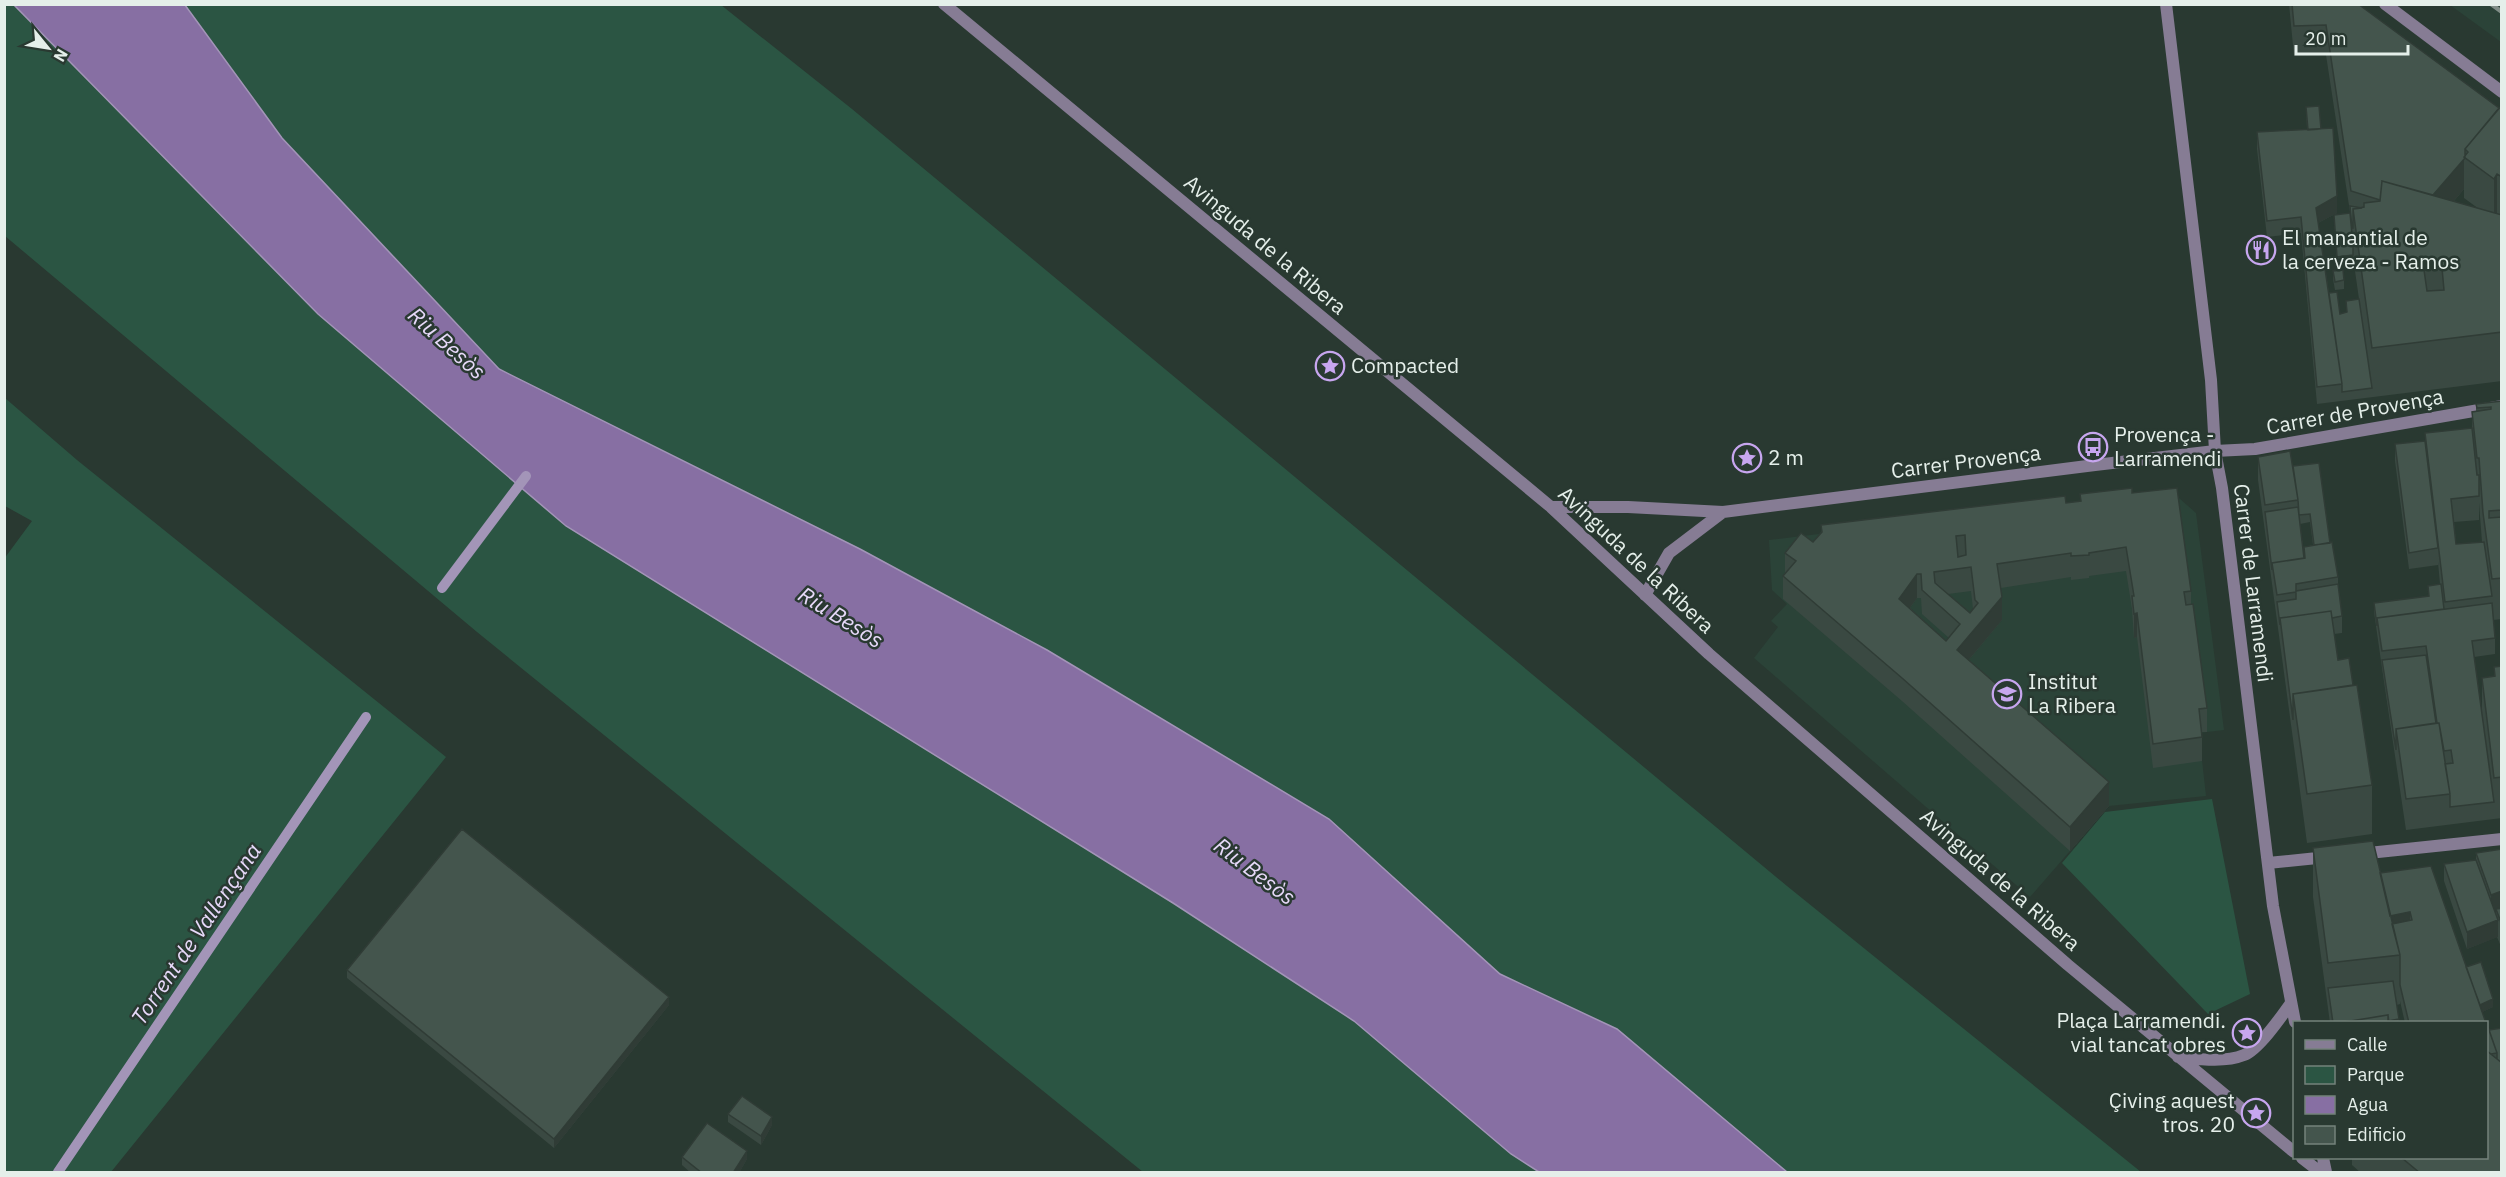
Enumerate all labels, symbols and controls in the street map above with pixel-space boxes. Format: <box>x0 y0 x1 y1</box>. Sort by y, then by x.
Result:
north arrow <box>18 18 78 78</box>
scale bar <box>2296 18 2408 56</box>
text: 20 m <box>2305 27 2347 50</box>
text: N <box>49 45 73 66</box>
street label: Avinguda de la Ribera <box>1179 168 1353 320</box>
place label: El manantial de la cerveza - Ramos <box>2282 223 2459 275</box>
restaurant icon: El manantial de la cerveza - Ramos <box>2245 234 2277 266</box>
water label: Riu Besòs <box>402 300 492 385</box>
place icon: Compacted <box>1314 350 1346 382</box>
place label: Compacted <box>1351 351 1459 379</box>
street label: Carrer de Provença <box>2264 382 2446 440</box>
place label: Provença - Larramendi <box>2114 420 2221 472</box>
bus stop icon: Provença - Larramendi <box>2077 431 2109 463</box>
street label: Carrer Provença <box>1889 438 2042 484</box>
place icon: 2 m <box>1731 442 1763 474</box>
place label: 2 m <box>1768 443 1804 471</box>
street label: Avinguda de la Ribera <box>1553 480 1721 639</box>
street label: Carrer de Larramendi <box>2228 482 2280 684</box>
water label: Riu Besòs <box>793 579 889 654</box>
place label: Institut La Ribera <box>2028 667 2116 719</box>
school or university icon: Institut La Ribera <box>1991 678 2023 710</box>
street label: Avinguda de la Ribera <box>1915 802 2087 957</box>
water label: Riu Besòs <box>1209 830 1302 911</box>
water label: Torrent de Vallençana <box>124 837 267 1030</box>
place label: Plaça Larramendi. vial tancat obres <box>2056 1006 2226 1058</box>
place icon: Plaça Larramendi. vial tancat obres <box>2231 1017 2263 1049</box>
legend <box>2293 1021 2488 1159</box>
text: Calle <box>2347 1033 2387 1056</box>
text: Parque <box>2347 1063 2405 1086</box>
place label: Çiving aquest tros. 20 <box>2109 1086 2235 1138</box>
text: Agua <box>2347 1093 2388 1116</box>
place icon: Çiving aquest tros. 20 <box>2240 1097 2272 1129</box>
text: Edificio <box>2347 1123 2406 1146</box>

